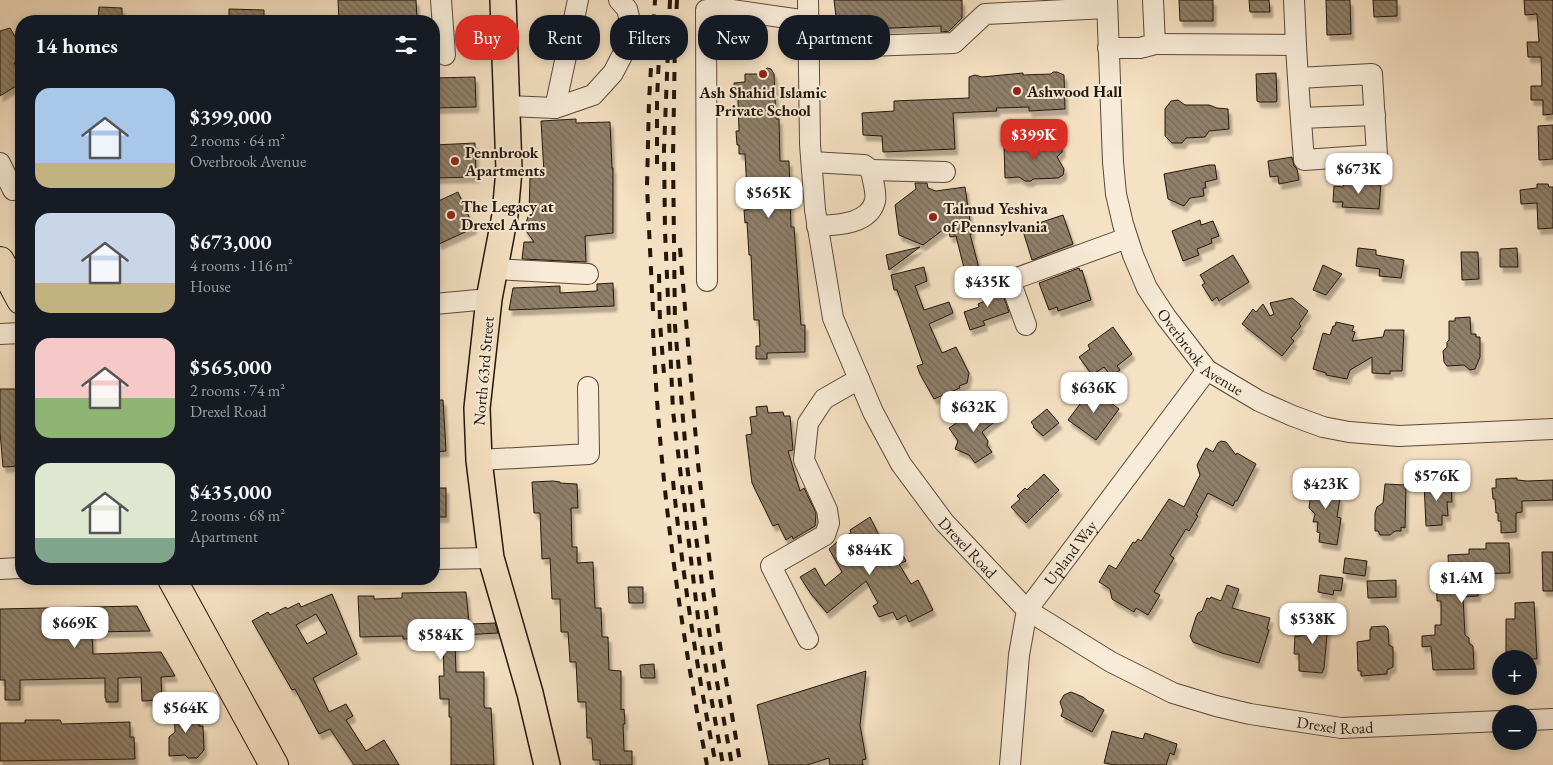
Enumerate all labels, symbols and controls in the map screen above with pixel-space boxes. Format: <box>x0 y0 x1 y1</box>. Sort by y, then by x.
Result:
chip: Buy <box>455 15 519 60</box>
chip: Rent <box>529 15 600 60</box>
chip: Filters <box>610 15 688 60</box>
chip: New <box>698 15 768 60</box>
chip: Apartment <box>778 15 890 60</box>
icon: filters <box>392 31 420 59</box>
text: 14 homes <box>35 32 118 59</box>
marker: Ash Shahid Islamic Private School <box>757 68 769 80</box>
place label: Ashwood Hall <box>1026 81 1123 102</box>
place label: Ash Shahid Islamic Private School <box>698 82 827 121</box>
marker: Ashwood Hall <box>1011 85 1023 97</box>
text: $399,000 <box>190 103 272 130</box>
icon: home <box>75 108 135 168</box>
pin: $399K <box>999 119 1069 161</box>
text: $399K <box>1012 124 1056 145</box>
text: 2 rooms · 64 m² <box>190 130 285 151</box>
place label: Pennbrook Apartments <box>464 142 545 181</box>
text: Overbrook Avenue <box>190 151 306 172</box>
pin: $673K <box>1324 152 1394 195</box>
marker: Pennbrook Apartments <box>449 155 461 167</box>
text: $673K <box>1337 158 1381 179</box>
pin: $565K <box>734 176 804 219</box>
text: $565K <box>747 182 791 203</box>
place label: The Legacy at Drexel Arms <box>461 196 554 235</box>
place label: Talmud Yeshiva of Pennsylvania <box>943 198 1049 237</box>
marker: The Legacy at Drexel Arms <box>445 209 457 221</box>
marker: Talmud Yeshiva of Pennsylvania <box>927 211 939 223</box>
text: $673,000 <box>190 228 272 255</box>
icon: home <box>75 233 135 293</box>
text: 4 rooms · 116 m² <box>190 255 293 276</box>
pin: $435K <box>953 266 1023 308</box>
text: $435K <box>966 271 1010 292</box>
text: House <box>190 276 231 297</box>
street label: Overbrook Avenue <box>1152 305 1247 400</box>
street label: North 63rd Street <box>468 316 499 427</box>
text: $565,000 <box>190 353 272 380</box>
icon: home <box>75 358 135 418</box>
pin: $636K <box>1059 372 1129 414</box>
text: $636K <box>1072 377 1116 398</box>
text: 2 rooms · 74 m² <box>190 380 285 401</box>
pin: $632K <box>939 390 1009 433</box>
text: $632K <box>952 396 996 417</box>
text: Drexel Road <box>190 401 267 422</box>
pin: $576K <box>1402 460 1472 502</box>
text: $576K <box>1415 465 1459 486</box>
pin: $423K <box>1291 468 1361 510</box>
text: $423K <box>1304 473 1348 494</box>
text: $435,000 <box>190 478 272 505</box>
icon: home <box>75 483 135 543</box>
text: 2 rooms · 68 m² <box>190 505 285 526</box>
street label: Drexel Road <box>934 513 1002 583</box>
street label: Upland Way <box>1039 515 1102 590</box>
text: Apartment <box>190 526 258 547</box>
pin: $844K <box>835 534 905 576</box>
text: $844K <box>848 539 892 560</box>
pin: $1.4M <box>1427 562 1497 604</box>
text: $1.4M <box>1441 567 1483 588</box>
pin: $538K <box>1278 602 1348 645</box>
pin: $669K <box>40 606 110 649</box>
text: $538K <box>1291 608 1335 629</box>
text: $669K <box>53 612 97 633</box>
pin: $584K <box>406 618 476 661</box>
text: $584K <box>419 624 463 645</box>
map controls <box>1492 650 1537 750</box>
button: + <box>1492 650 1537 695</box>
pin: $564K <box>151 692 221 734</box>
text: $564K <box>164 697 208 718</box>
button: − <box>1492 705 1537 750</box>
street label: Drexel Road <box>1295 711 1375 739</box>

